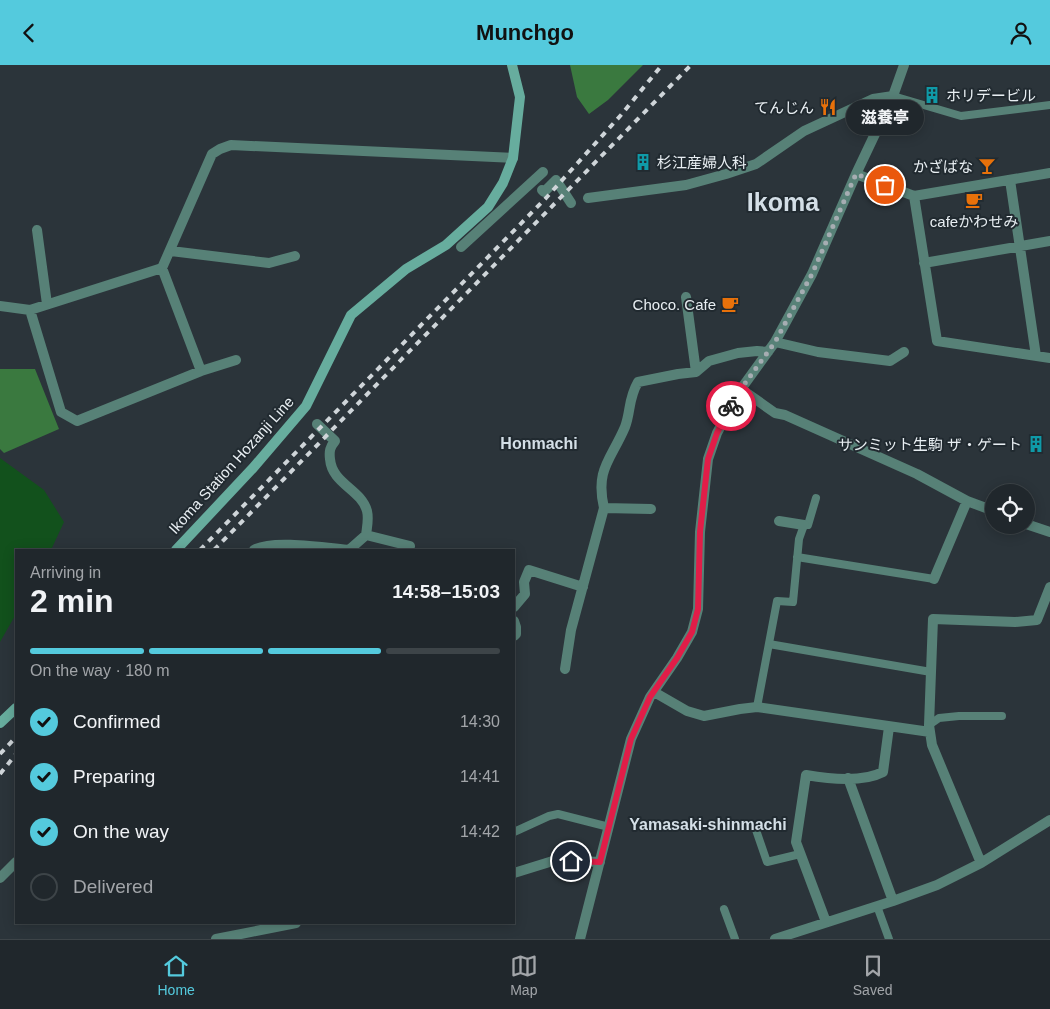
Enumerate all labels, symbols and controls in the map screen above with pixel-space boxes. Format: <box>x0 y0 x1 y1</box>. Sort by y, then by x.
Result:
icon: back <box>15 19 43 47</box>
icon: person <box>1007 19 1035 47</box>
text: Munchgo <box>476 20 574 45</box>
building icon: ホリデービル <box>922 85 942 105</box>
place label: ホリデービル <box>946 87 1036 104</box>
restaurant icon: てんじん <box>818 97 838 117</box>
place label: てんじん <box>754 99 814 116</box>
callout: 滋養亭 <box>846 100 924 135</box>
text: 滋養亭 <box>861 109 909 126</box>
building icon: 杉江産婦人科 <box>633 152 653 172</box>
place label: 杉江産婦人科 <box>657 154 747 171</box>
bar icon: かざばな <box>977 156 997 176</box>
place label: かざばな <box>913 158 973 175</box>
pin <box>864 164 906 206</box>
icon: bag <box>871 171 899 199</box>
district label: Ikoma <box>747 188 820 216</box>
cafe icon: cafeかわせみ <box>964 190 984 210</box>
place label: cafeかわせみ <box>930 213 1018 230</box>
cafe icon: Choco. Cafe <box>720 294 740 314</box>
place label: Choco. Cafe <box>633 296 716 313</box>
courier <box>706 381 756 431</box>
icon: bike <box>717 392 745 420</box>
street label: Ikoma Station Hozanji Line <box>165 393 297 537</box>
building icon: サンミット生駒 ザ・ゲート <box>1026 434 1046 454</box>
district label: Honmachi <box>500 435 578 452</box>
place label: サンミット生駒 ザ・ゲート <box>838 436 1022 453</box>
map controls <box>985 484 1035 534</box>
button: locate <box>985 484 1035 534</box>
text: Arriving in <box>30 564 101 581</box>
text: 14:58–15:03 <box>392 581 500 602</box>
text: 2 min <box>30 583 114 619</box>
text: On the way · 180 m <box>30 662 170 679</box>
icon: check <box>30 708 58 736</box>
text: Confirmed <box>73 711 161 732</box>
text: 14:30 <box>460 713 500 730</box>
icon: check <box>30 763 58 791</box>
text: Preparing <box>73 766 155 787</box>
text: 14:41 <box>460 768 500 785</box>
district label: Yamasaki-shinmachi <box>629 816 787 833</box>
icon: check <box>30 818 58 846</box>
text: On the way <box>73 821 169 842</box>
text: 14:42 <box>460 823 500 840</box>
pin <box>550 840 592 882</box>
icon: home <box>557 847 585 875</box>
text: Delivered <box>73 876 153 897</box>
tab: Home <box>157 952 195 998</box>
tab: Map <box>510 952 538 998</box>
tab: Saved <box>853 952 892 998</box>

